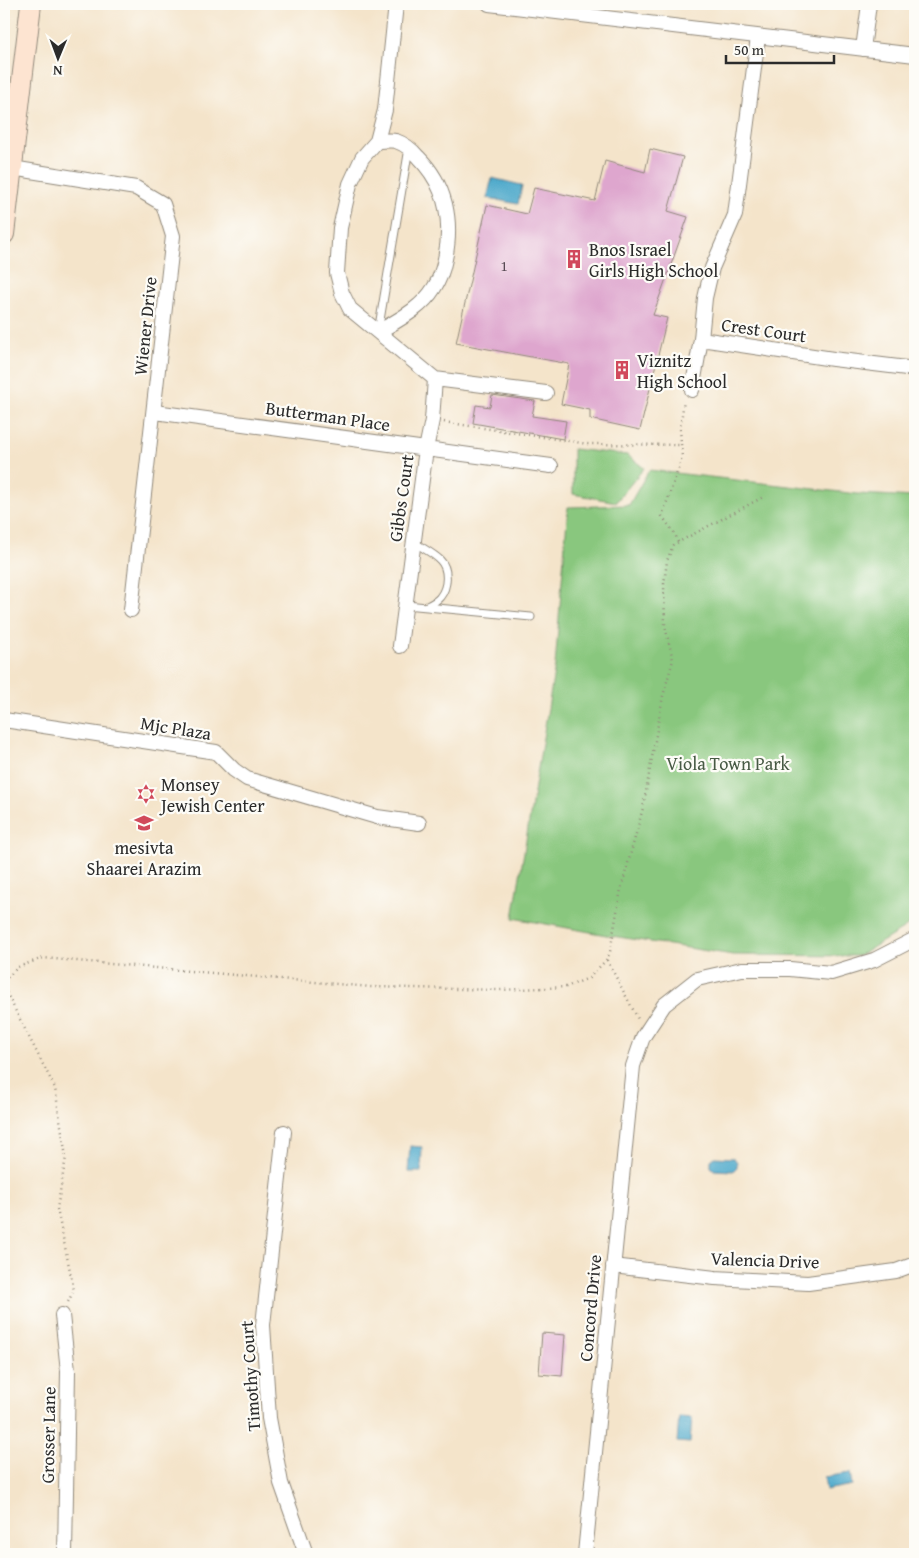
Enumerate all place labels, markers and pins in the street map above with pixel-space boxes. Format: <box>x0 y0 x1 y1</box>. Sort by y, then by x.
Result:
place label: Bnos Israel Girls High School <box>589 236 718 284</box>
building icon: Bnos Israel Girls High School <box>563 248 585 270</box>
place label: Viznitz High School <box>637 347 727 395</box>
building icon: Viznitz High School <box>611 359 633 381</box>
place label: Monsey Jewish Center <box>159 771 265 819</box>
synagogue icon: Monsey Jewish Center <box>135 783 157 805</box>
school or university icon: mesivta Shaarei Arazim <box>133 812 155 834</box>
place label: mesivta Shaarei Arazim <box>87 834 202 882</box>

